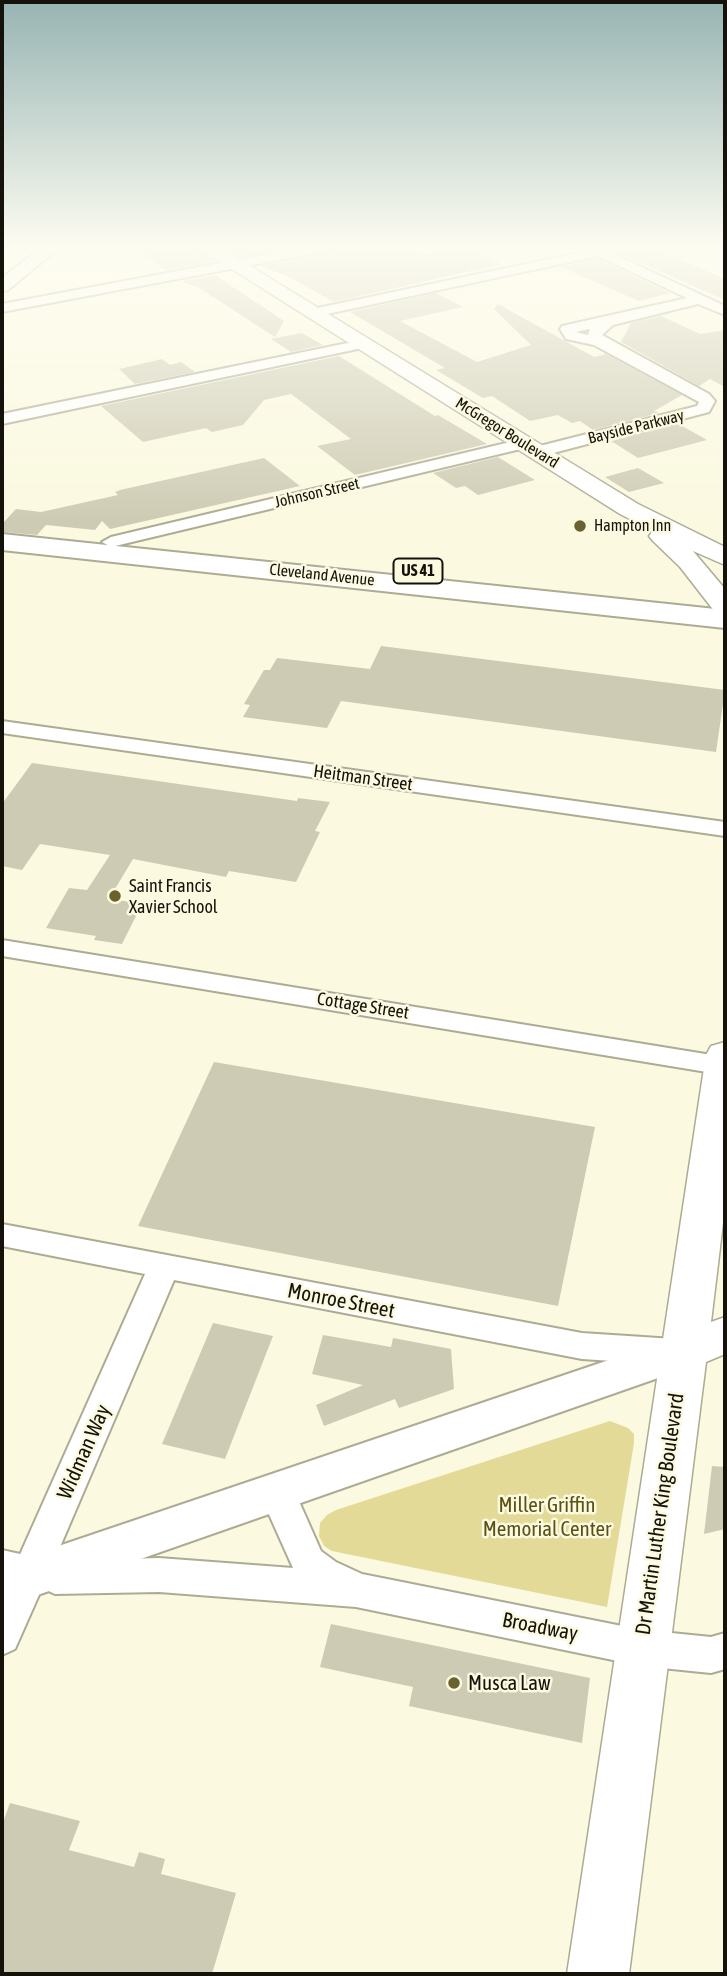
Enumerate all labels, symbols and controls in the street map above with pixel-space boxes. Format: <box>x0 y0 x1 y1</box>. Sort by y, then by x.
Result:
street label: McGregor Boulevard <box>452 394 562 472</box>
street label: Bayside Parkway <box>586 406 686 448</box>
street label: Johnson Street <box>273 474 361 512</box>
place label: Hampton Inn <box>594 516 671 536</box>
marker: Hampton Inn <box>572 518 588 534</box>
road number: US 41 <box>394 558 442 584</box>
street label: Cleveland Avenue <box>268 560 376 590</box>
street label: Heitman Street <box>312 760 414 796</box>
place label: Saint Francis Xavier School <box>129 875 218 917</box>
marker: Saint Francis Xavier School <box>107 888 123 904</box>
street label: Cottage Street <box>315 988 411 1024</box>
street label: Monroe Street <box>285 1278 397 1324</box>
street label: Dr Martin Luther King Boulevard <box>631 1391 689 1637</box>
street label: Widman Way <box>52 1401 116 1503</box>
park label: Miller Griffin Memorial Center <box>483 1492 611 1542</box>
street label: Broadway <box>500 1607 580 1647</box>
place label: Musca Law <box>468 1670 550 1696</box>
marker: Musca Law <box>446 1675 462 1691</box>

